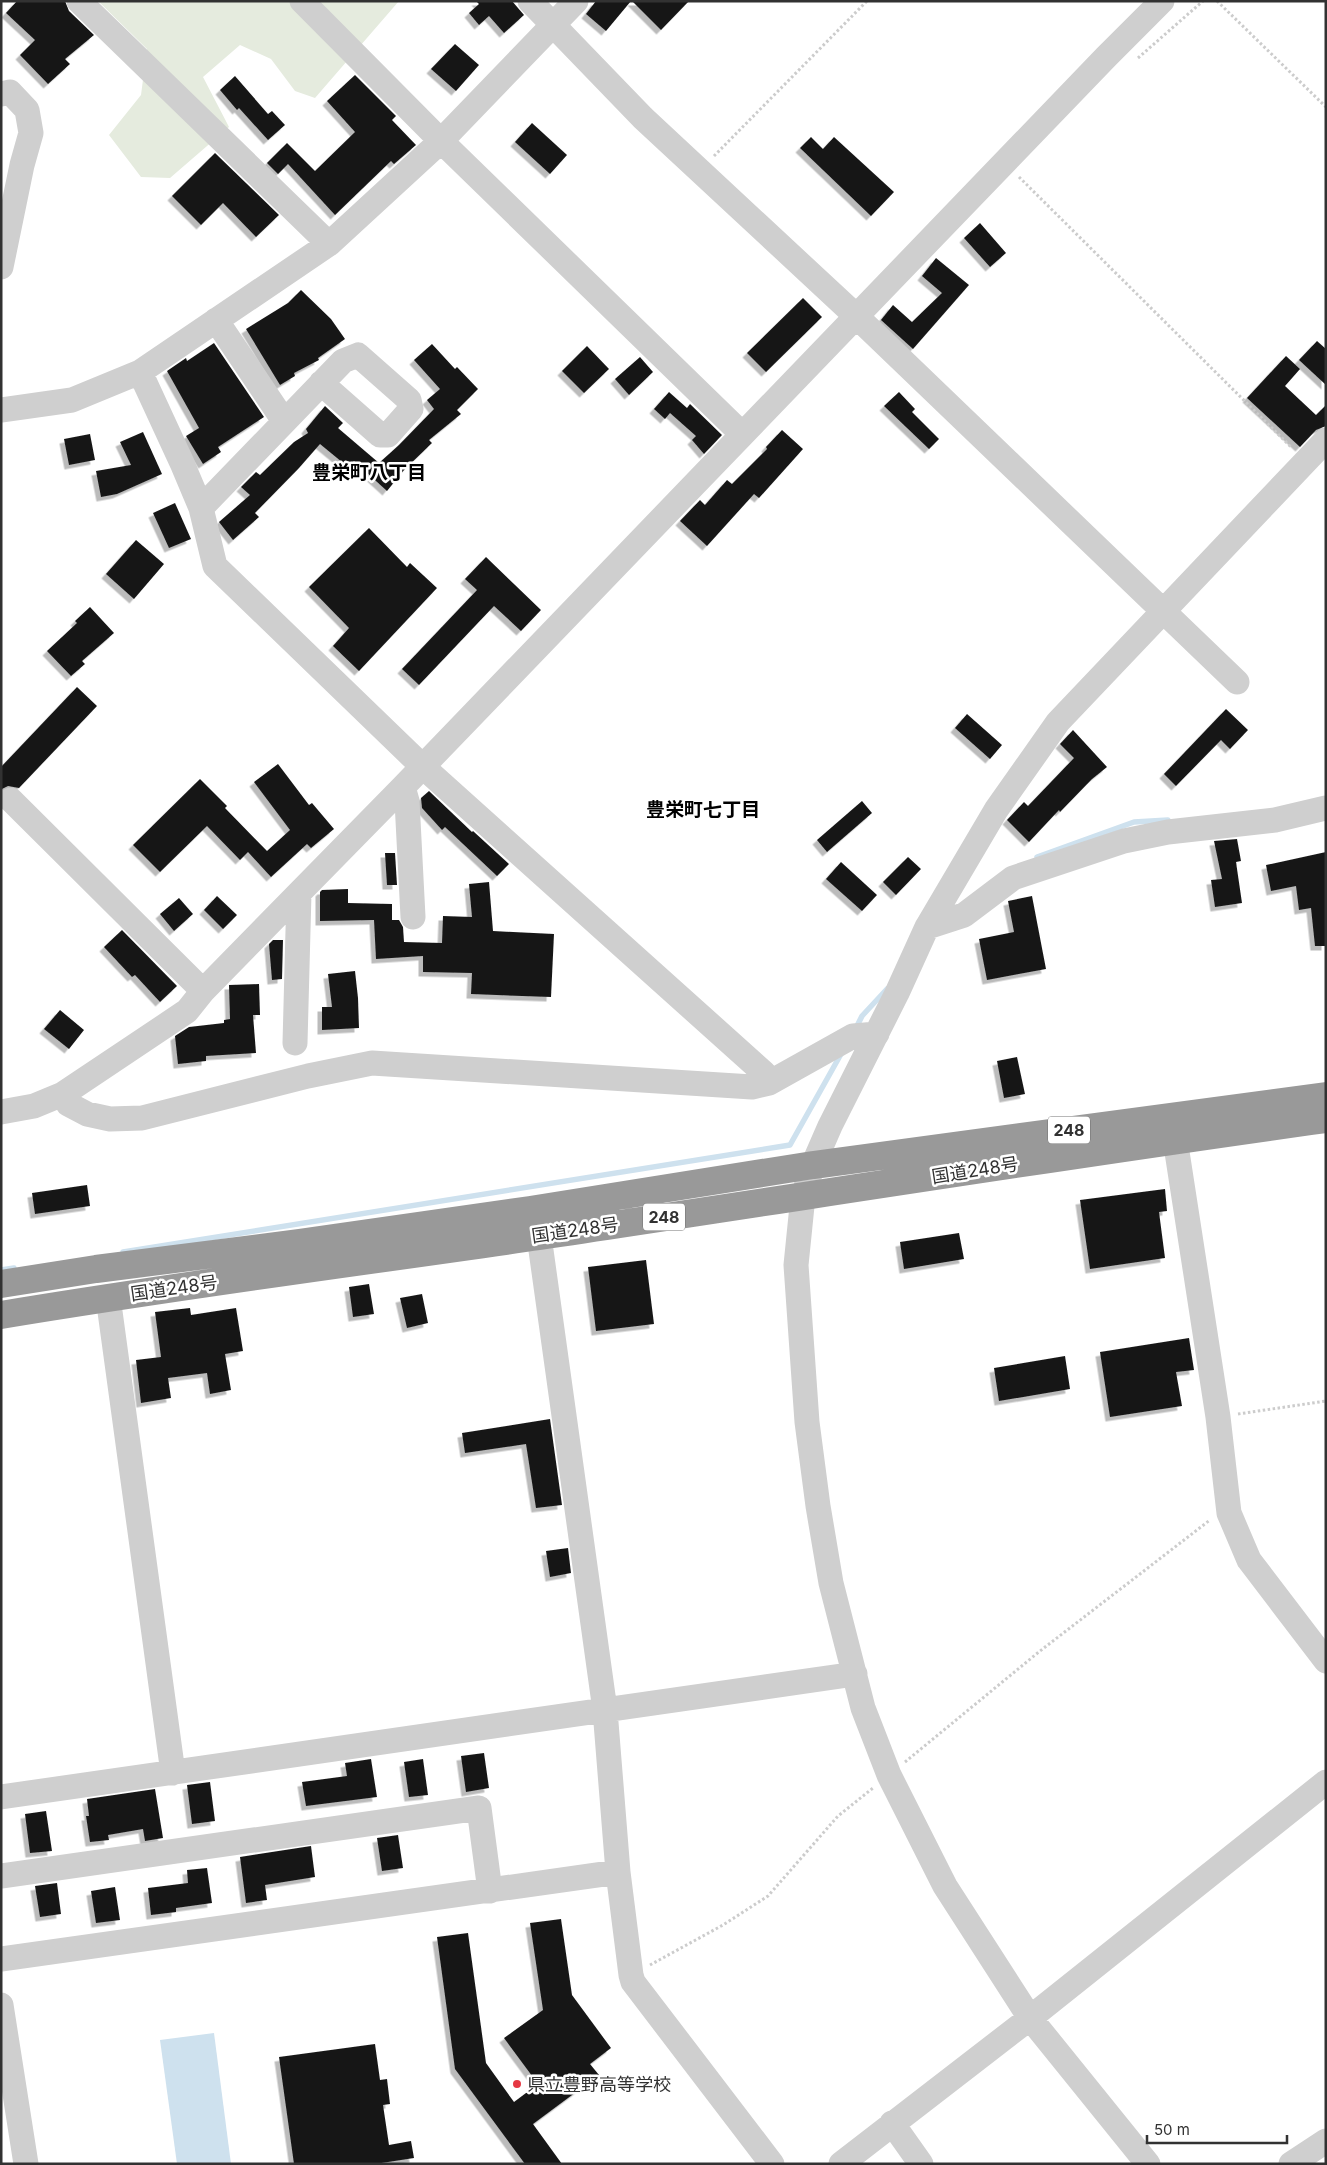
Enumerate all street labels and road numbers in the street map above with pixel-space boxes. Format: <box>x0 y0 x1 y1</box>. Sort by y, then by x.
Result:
road number: 248 <box>1048 1116 1090 1144</box>
street label: 国道248号 <box>930 1153 1020 1187</box>
road number: 248 <box>643 1204 685 1230</box>
street label: 国道248号 <box>530 1214 620 1246</box>
street label: 国道248号 <box>129 1272 219 1304</box>

